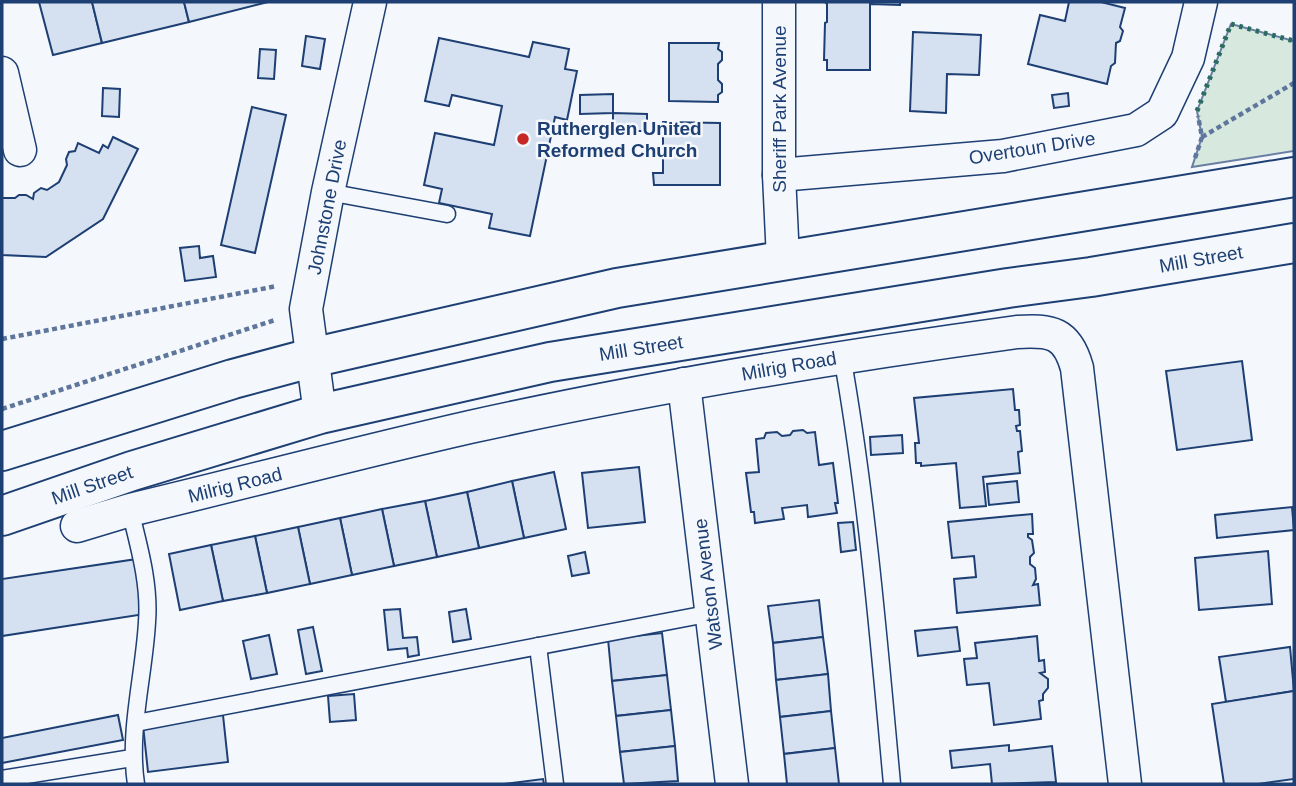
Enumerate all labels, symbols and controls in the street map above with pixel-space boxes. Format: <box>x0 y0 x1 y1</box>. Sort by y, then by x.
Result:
street label: Sheriff Park Avenue <box>769 25 790 193</box>
place label: Rutherglen United Reformed Church <box>537 118 702 161</box>
street label: Overtoun Drive <box>967 128 1097 168</box>
marker: Rutherglen United Reformed Church <box>515 131 531 147</box>
street label: Johnstone Drive <box>304 138 350 276</box>
street label: Mill Street <box>1158 241 1245 277</box>
street label: Mill Street <box>598 331 685 365</box>
street label: Milrig Road <box>740 347 838 385</box>
street label: Mill Street <box>49 461 136 509</box>
street label: Milrig Road <box>186 463 284 507</box>
street label: Watson Avenue <box>690 517 726 651</box>

